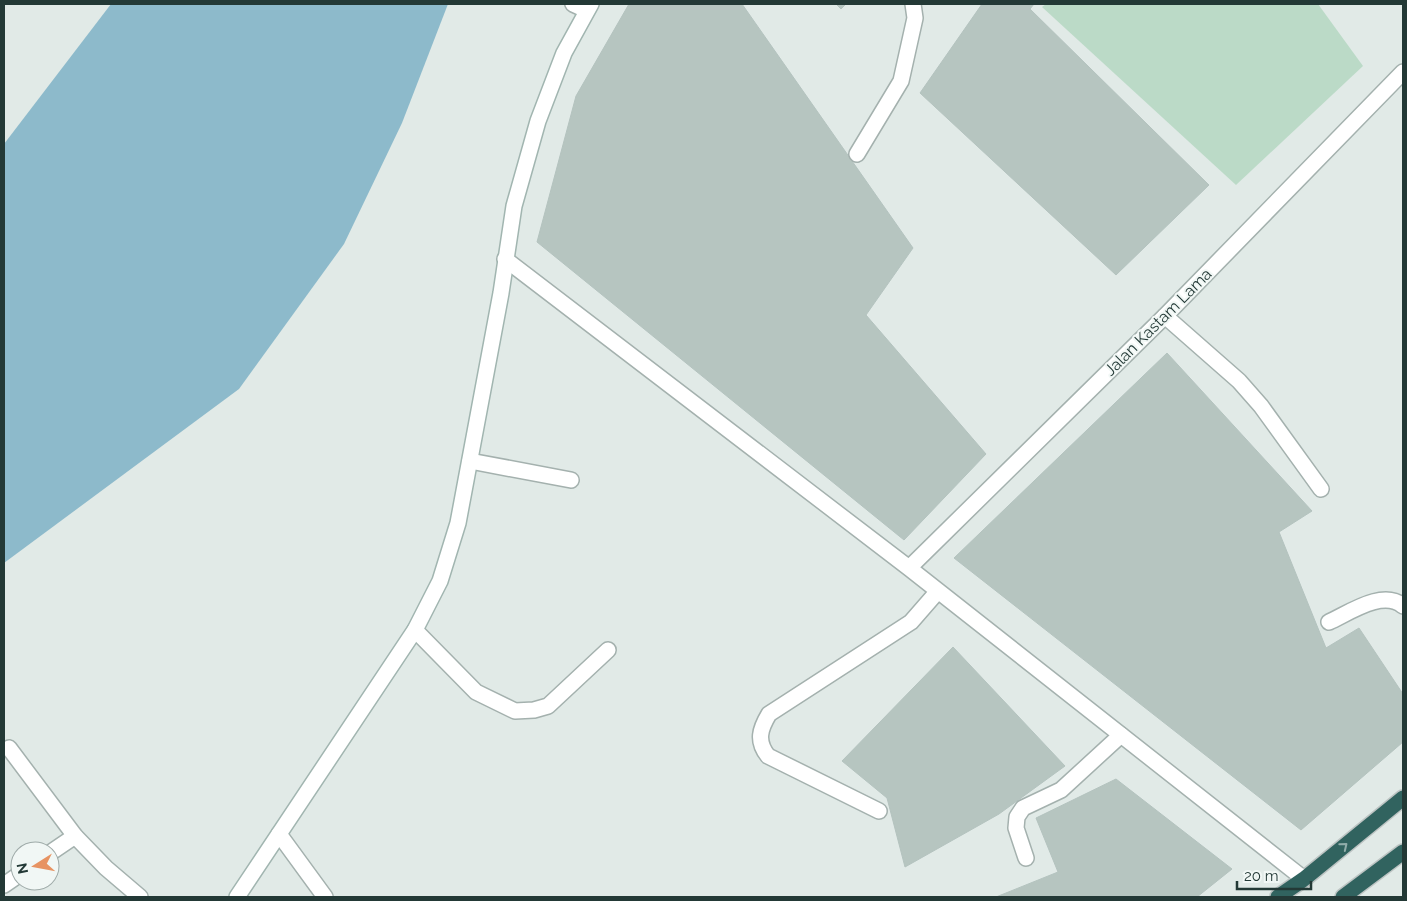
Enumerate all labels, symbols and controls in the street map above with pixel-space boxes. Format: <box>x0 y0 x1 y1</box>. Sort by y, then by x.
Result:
street label: Jalan Kastam Lama <box>1100 264 1216 380</box>
north arrow <box>10 841 60 891</box>
one-way arrow <box>1339 843 1348 852</box>
scale bar <box>1237 858 1311 890</box>
text: N <box>13 862 31 875</box>
text: 20 m <box>1244 867 1279 885</box>

